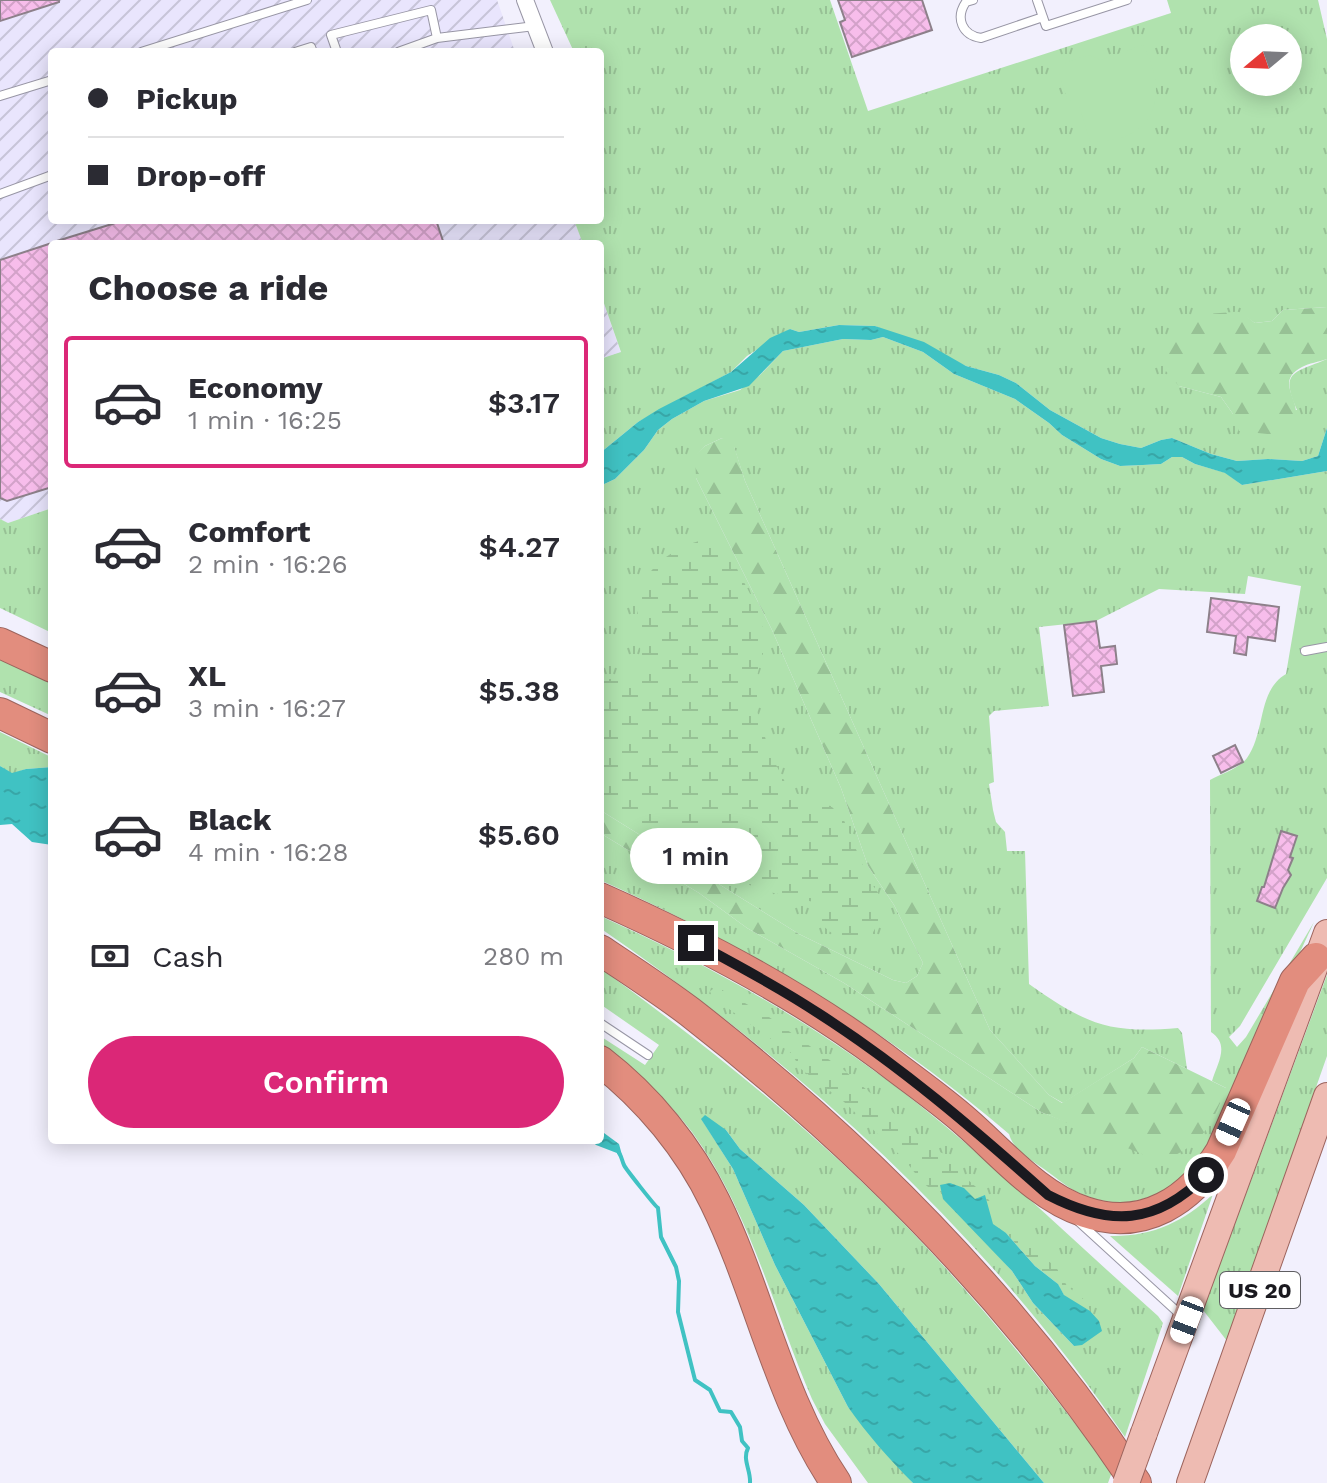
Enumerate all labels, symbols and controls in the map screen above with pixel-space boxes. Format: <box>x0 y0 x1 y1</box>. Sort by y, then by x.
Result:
north arrow <box>1230 24 1302 96</box>
map controls <box>1230 24 1302 96</box>
text: Pickup <box>136 81 238 116</box>
text: Drop-off <box>136 158 265 193</box>
text: Choose a ride <box>88 267 328 309</box>
icon: car <box>92 366 164 438</box>
text: Economy <box>188 370 323 405</box>
text: $3.17 <box>488 385 560 420</box>
text: 1 min · 16:25 <box>188 405 342 435</box>
icon: car <box>92 510 164 582</box>
text: Comfort <box>188 514 310 549</box>
text: $4.27 <box>479 529 560 564</box>
text: 2 min · 16:26 <box>188 549 348 579</box>
icon: car <box>92 654 164 726</box>
text: XL <box>188 658 226 693</box>
text: $5.38 <box>479 673 560 708</box>
text: 3 min · 16:27 <box>188 693 346 723</box>
icon: car <box>92 798 164 870</box>
text: Black <box>188 802 272 837</box>
text: $5.60 <box>478 817 560 852</box>
callout: 1 min <box>630 827 762 883</box>
text: 4 min · 16:28 <box>188 837 348 867</box>
text: 1 min <box>663 841 729 871</box>
route end <box>678 925 714 961</box>
icon: cash <box>88 934 132 978</box>
text: Cash <box>152 939 224 974</box>
text: 280 m <box>483 941 564 971</box>
button: Confirm <box>88 1036 564 1128</box>
car <box>1212 1095 1254 1149</box>
route start <box>1188 1157 1224 1193</box>
road number: US 20 <box>1220 1272 1300 1308</box>
car <box>1167 1293 1207 1347</box>

